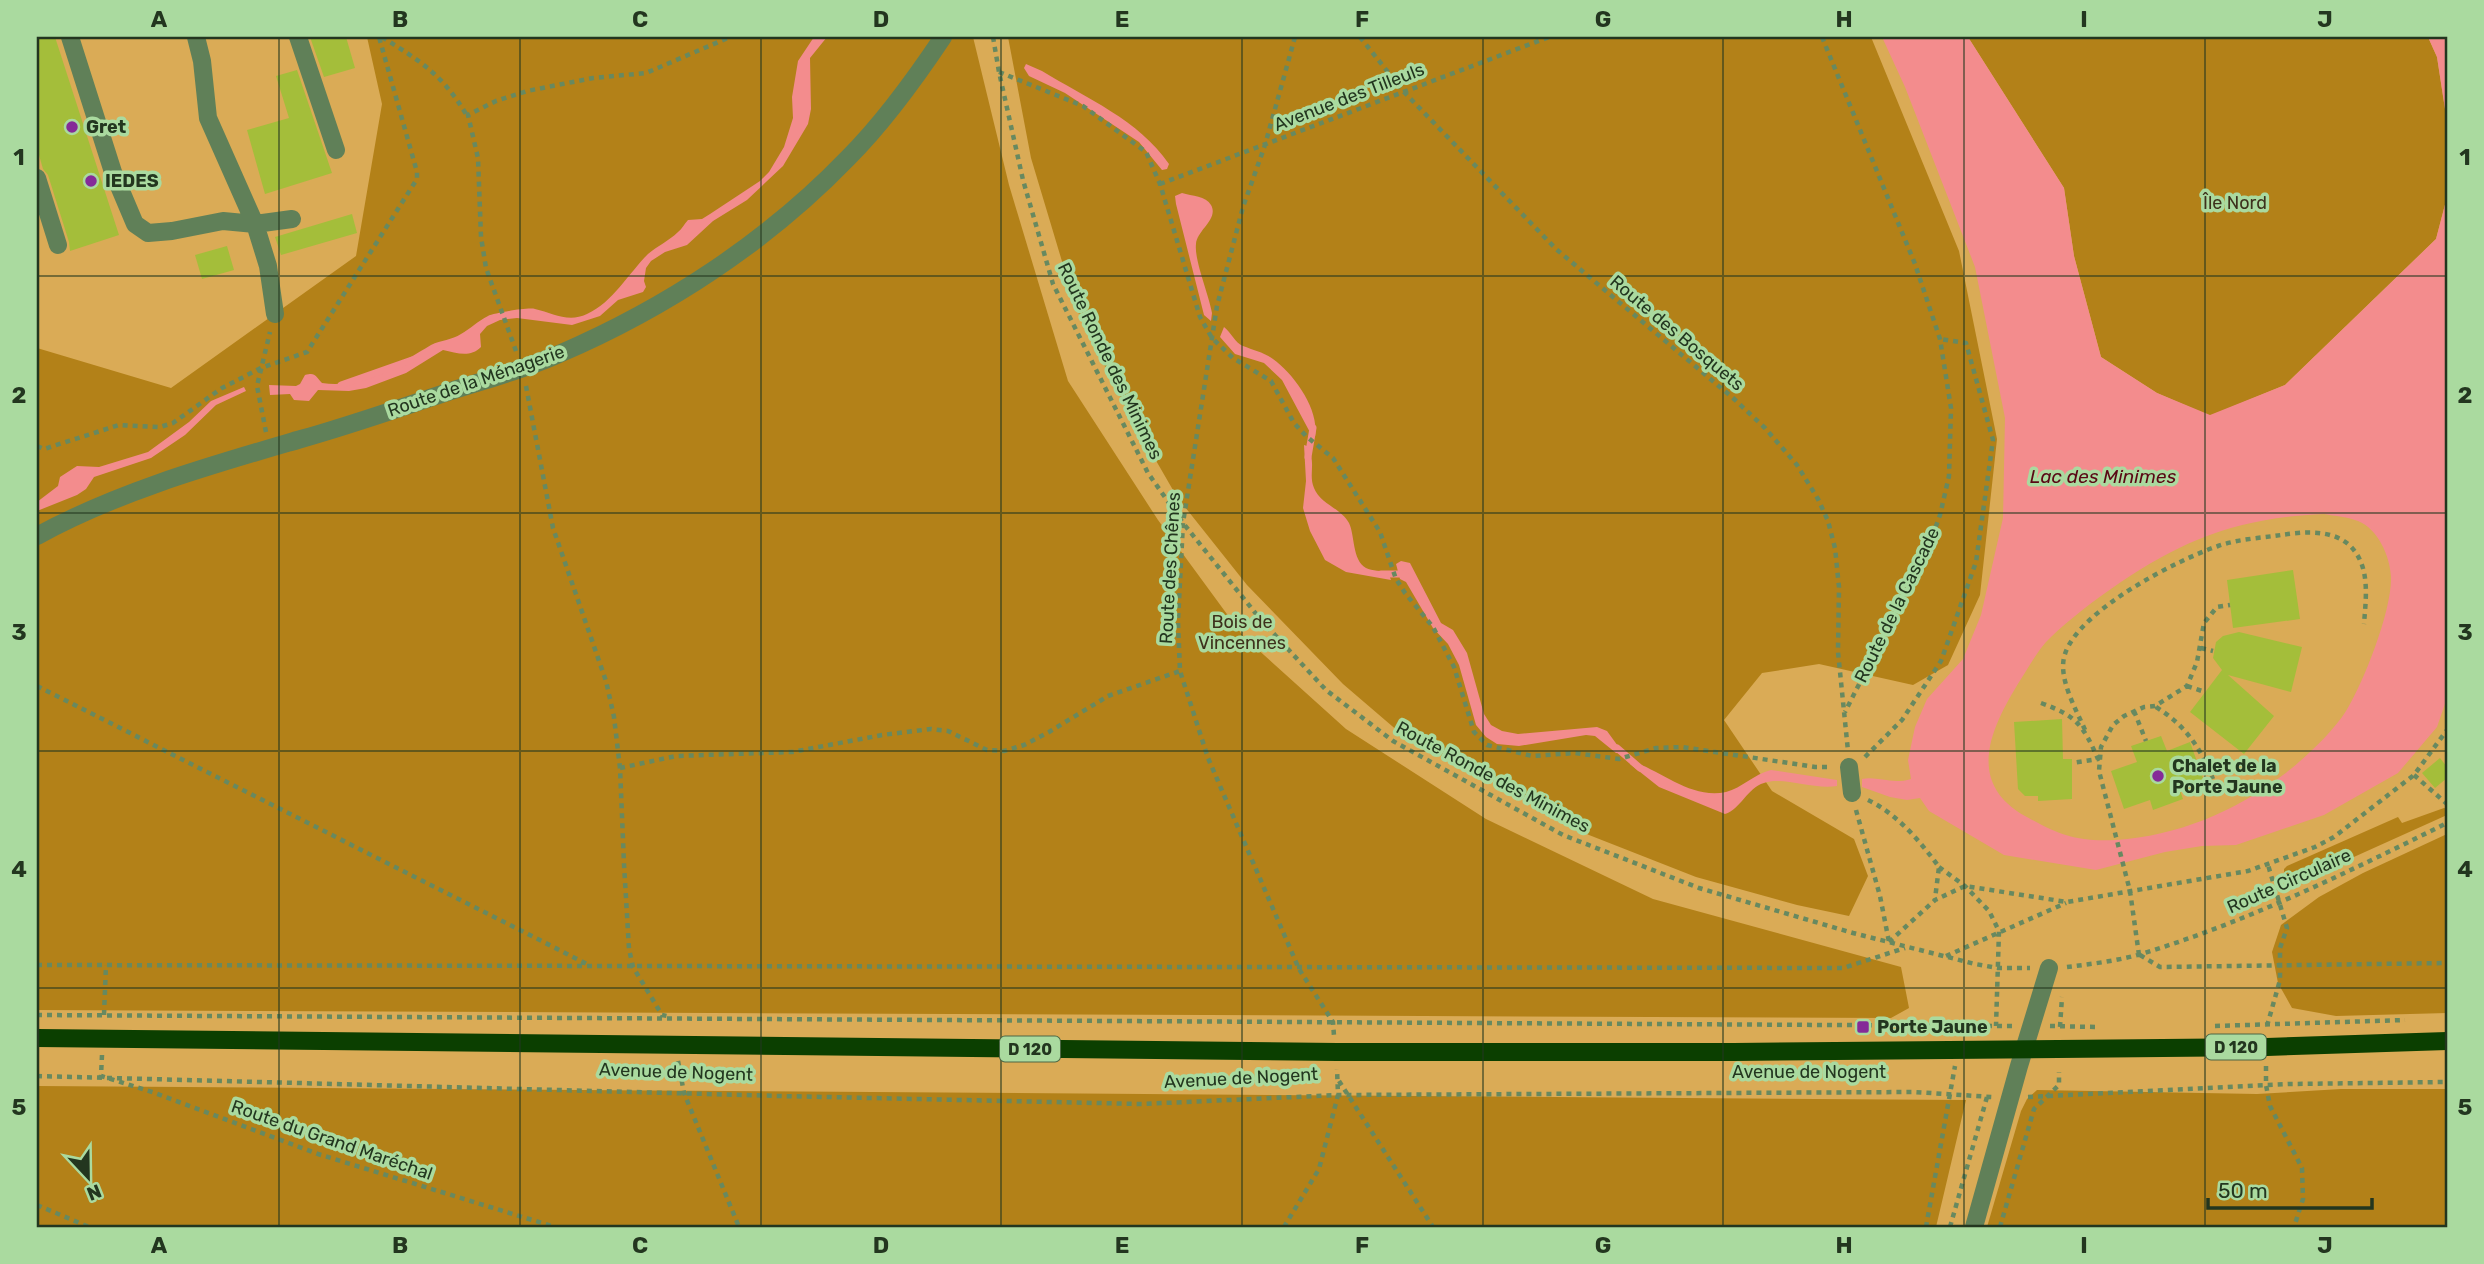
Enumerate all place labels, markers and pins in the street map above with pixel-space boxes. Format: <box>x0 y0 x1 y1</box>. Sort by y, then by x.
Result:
place label: Gret <box>86 116 126 138</box>
marker: Gret <box>64 119 80 135</box>
place label: IEDES <box>105 170 159 192</box>
marker: IEDES <box>83 173 99 189</box>
place label: Chalet de la Porte Jaune <box>2172 755 2283 798</box>
marker: Chalet de la Porte Jaune <box>2150 768 2166 784</box>
place label: Porte Jaune <box>1877 1016 1988 1038</box>
marker: Porte Jaune <box>1855 1019 1871 1035</box>

